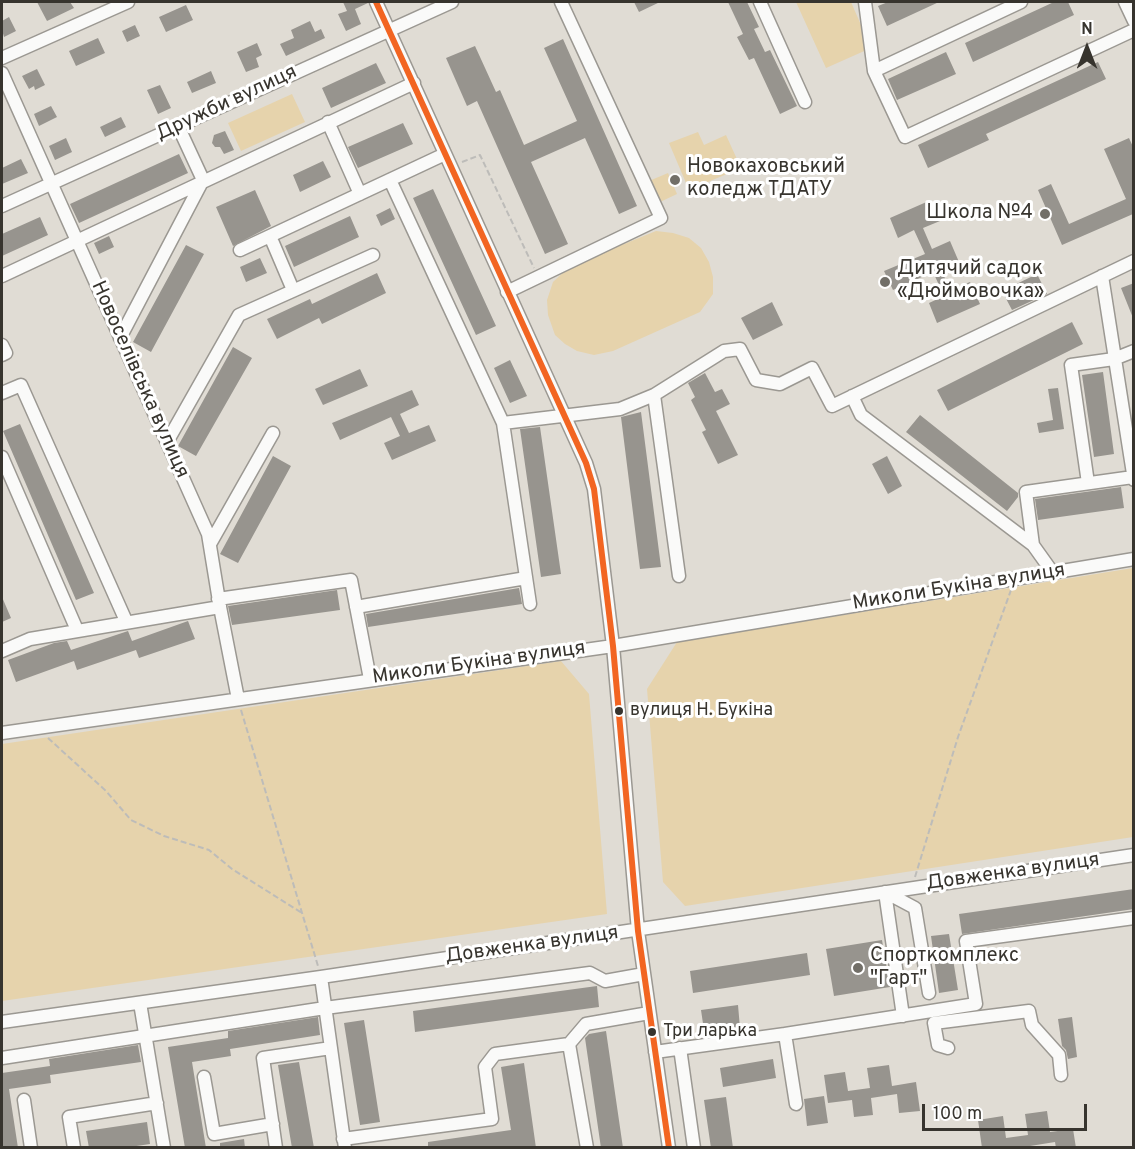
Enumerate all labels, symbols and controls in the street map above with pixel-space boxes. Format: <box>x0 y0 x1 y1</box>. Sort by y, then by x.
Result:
north arrow <box>1057 18 1117 78</box>
text: N <box>1081 20 1093 40</box>
street label: Дружби вулиця <box>153 61 301 147</box>
place label: Новокаховський коледж ТДАТУ <box>687 156 845 203</box>
marker: Новокаховський коледж ТДАТУ <box>668 173 682 187</box>
place label: Школа №4 <box>926 202 1033 226</box>
marker: Школа №4 <box>1038 207 1052 221</box>
place label: Дитячий садок «Дюймовочка» <box>897 258 1044 305</box>
marker: Дитячий садок «Дюймовочка» <box>878 275 892 289</box>
street label: Новоселівська вулиця <box>85 278 193 482</box>
street label: Миколи Букіна вулиця <box>851 559 1067 617</box>
street label: Миколи Букіна вулиця <box>371 637 587 691</box>
place label: вулиця Н. Букіна <box>630 700 773 722</box>
marker: вулиця Н. Букіна <box>613 705 625 717</box>
street label: Довженка вулиця <box>925 849 1101 897</box>
street label: Довженка вулиця <box>444 922 620 970</box>
place label: Спорткомплекс "Гарт" <box>870 945 1019 992</box>
marker: Спорткомплекс "Гарт" <box>851 961 865 975</box>
place label: Три ларька <box>663 1021 757 1043</box>
marker: Три ларька <box>646 1026 658 1038</box>
scale bar <box>925 1092 1090 1130</box>
text: 100 m <box>933 1103 982 1126</box>

